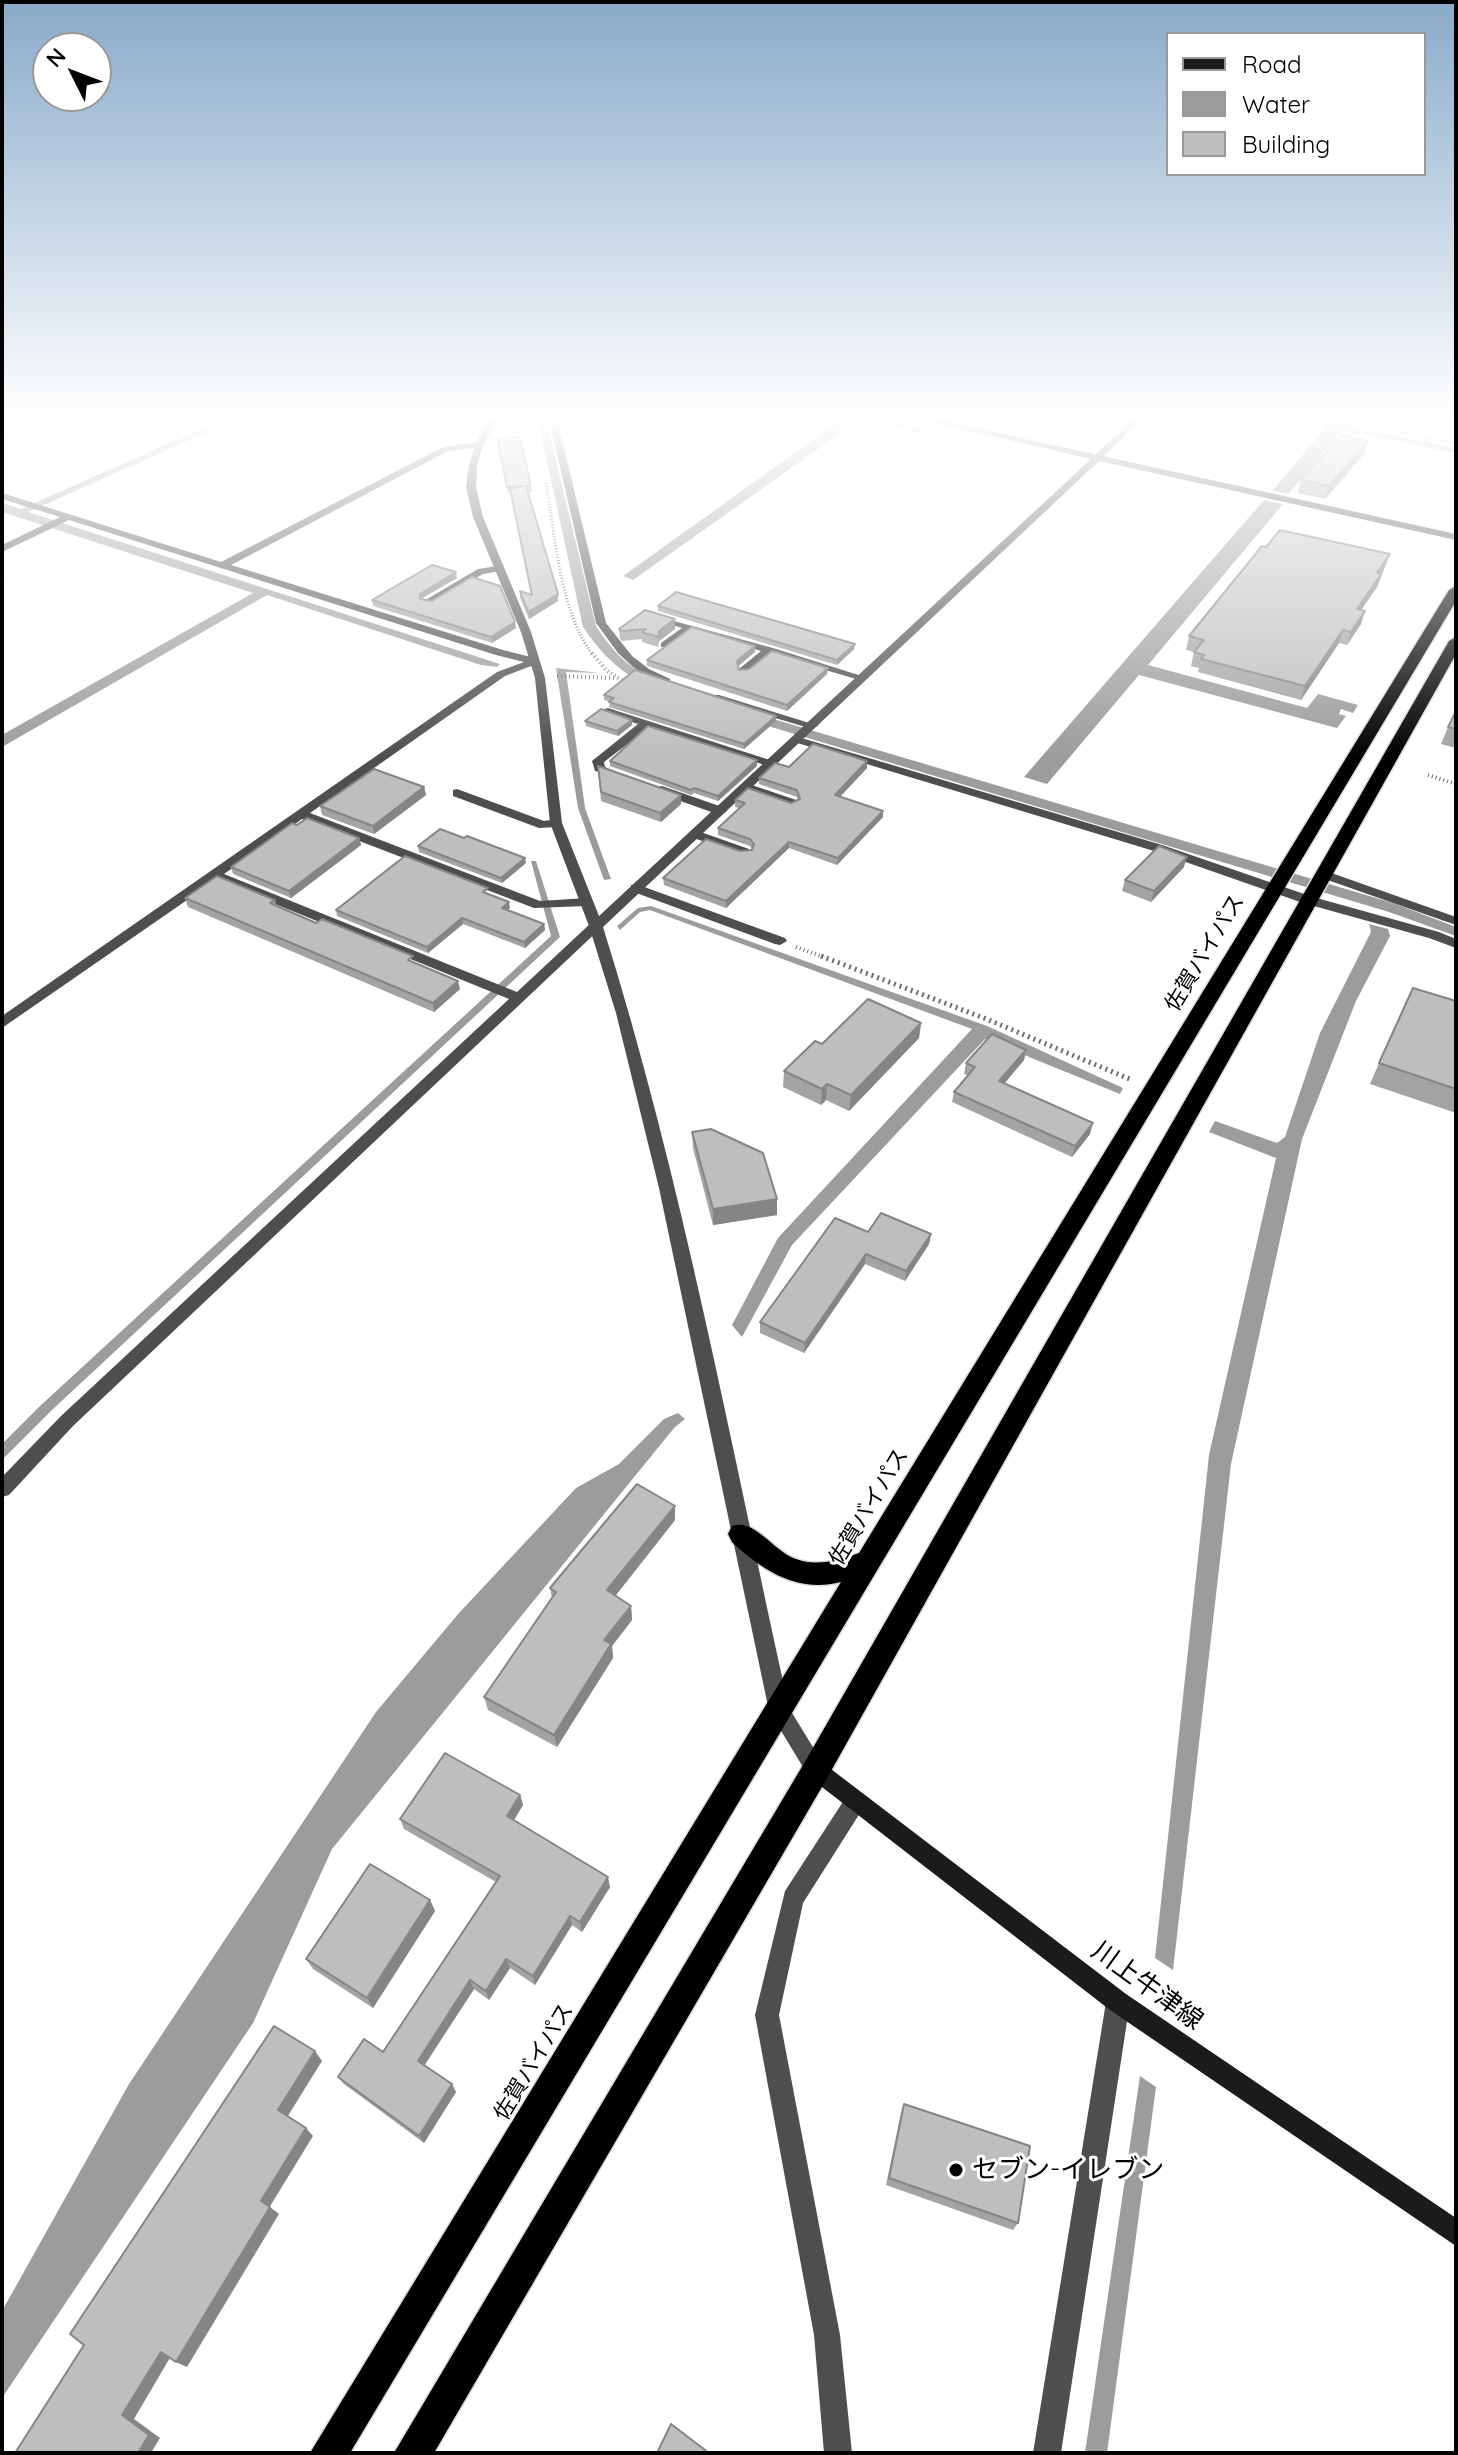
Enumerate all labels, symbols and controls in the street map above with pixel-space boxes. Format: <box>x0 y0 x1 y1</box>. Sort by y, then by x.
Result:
north arrow <box>32 32 112 112</box>
legend <box>1166 32 1426 176</box>
text: N <box>40 42 71 73</box>
text: Road <box>1242 49 1302 79</box>
text: Water <box>1242 89 1310 119</box>
text: Building <box>1242 129 1330 159</box>
street label: 佐賀バイパス <box>1160 890 1250 1016</box>
street label: 佐賀バイパス <box>824 1444 914 1570</box>
street label: 川上牛津線 <box>1085 1935 1209 2037</box>
street label: 佐賀バイパス <box>489 1999 579 2125</box>
place label: セブン-イレブン <box>972 2154 1164 2186</box>
marker: セブン-イレブン <box>947 2161 965 2179</box>

